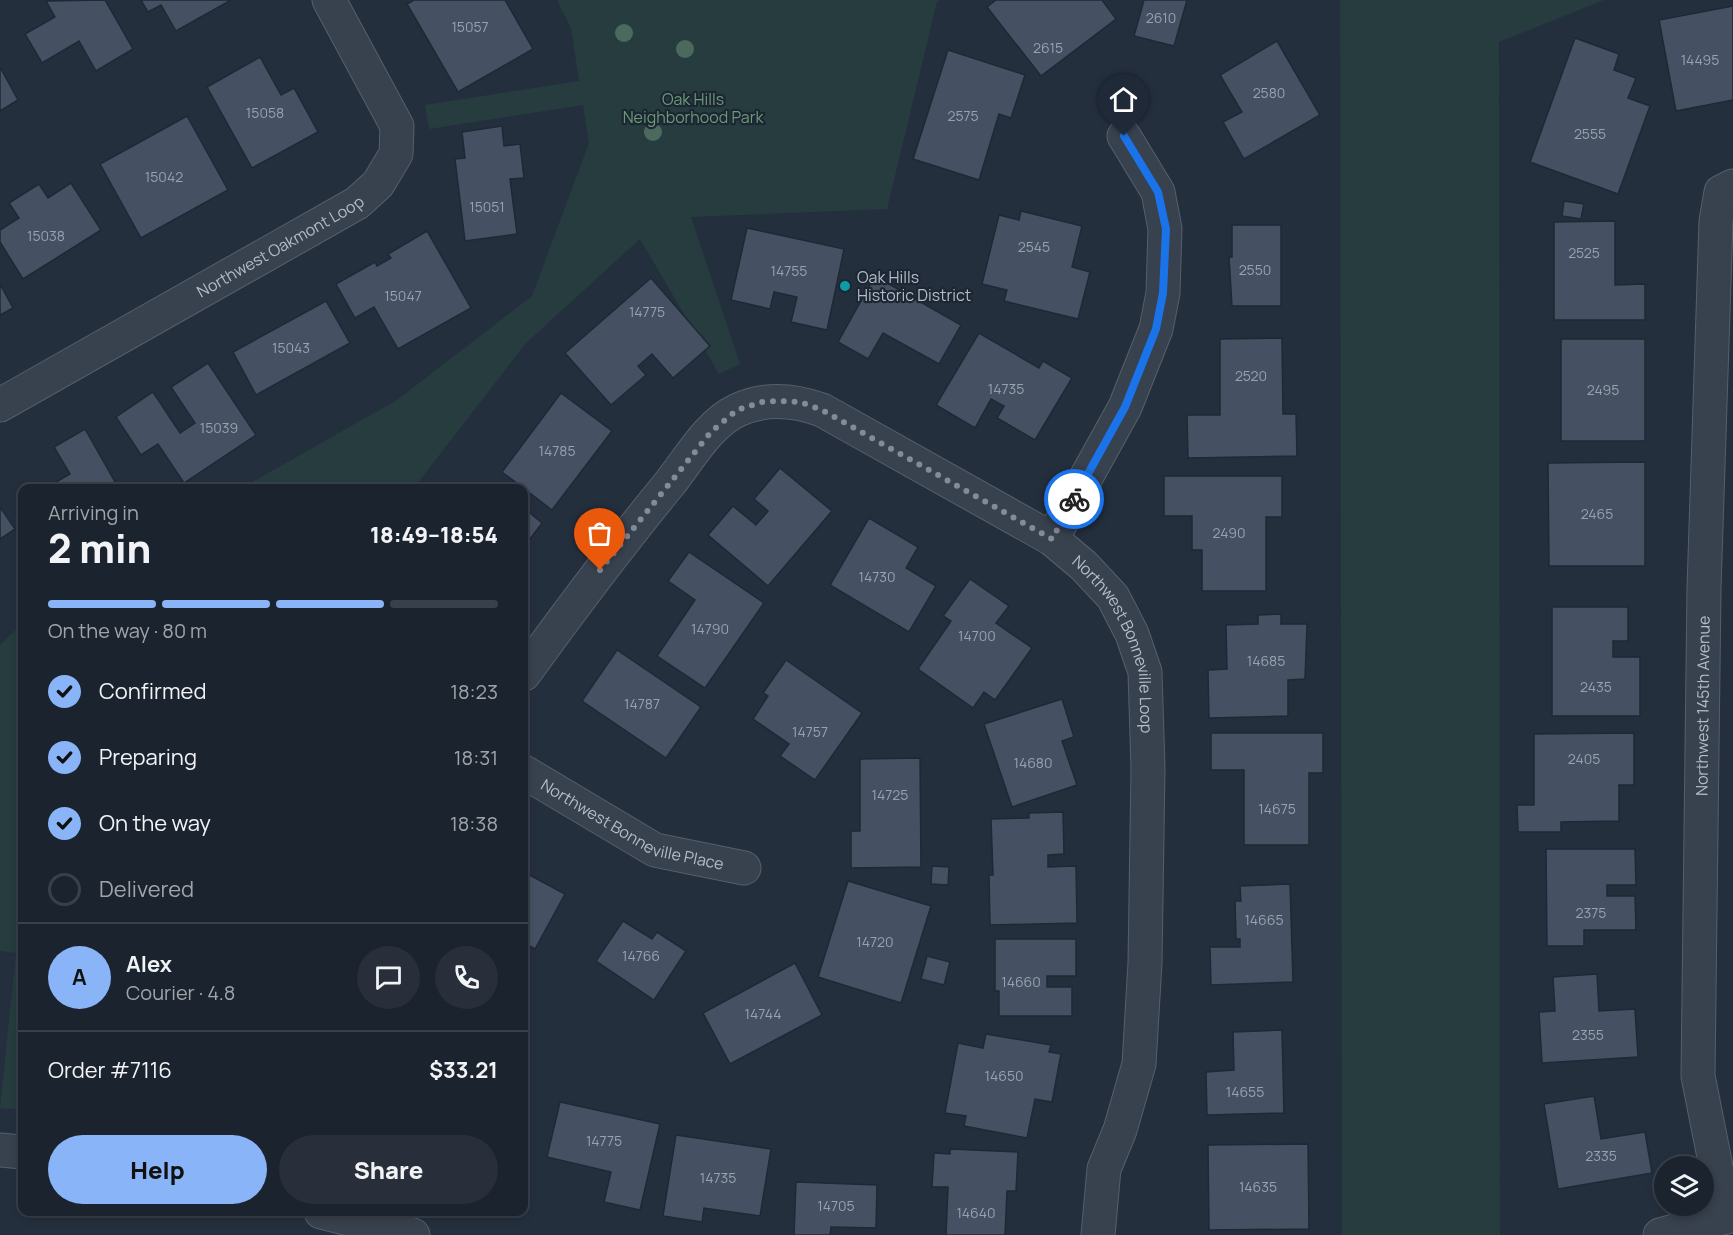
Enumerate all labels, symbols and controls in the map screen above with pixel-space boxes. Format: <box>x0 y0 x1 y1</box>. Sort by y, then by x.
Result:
house number: 2610 <box>1146 8 1176 27</box>
house number: 15057 <box>451 17 489 36</box>
house number: 2615 <box>1033 38 1063 57</box>
house number: 14495 <box>1681 50 1719 69</box>
pin <box>1098 74 1149 136</box>
icon: home <box>1107 83 1140 116</box>
house number: 2580 <box>1253 83 1285 102</box>
park label: Oak Hills Neighborhood Park <box>623 88 764 128</box>
house number: 15058 <box>246 103 284 122</box>
house number: 2575 <box>947 106 979 125</box>
house number: 2555 <box>1574 124 1606 143</box>
house number: 15042 <box>145 167 183 186</box>
street label: Northwest Oakmont Loop <box>193 191 369 302</box>
house number: 15051 <box>469 197 505 216</box>
house number: 15038 <box>27 226 65 245</box>
house number: 2545 <box>1018 237 1050 256</box>
house number: 2525 <box>1568 243 1600 262</box>
house number: 2550 <box>1239 260 1271 279</box>
house number: 14755 <box>771 261 807 280</box>
place label: Oak Hills Historic District <box>857 266 971 306</box>
marker: Oak Hills Historic District <box>838 279 852 293</box>
house number: 15047 <box>384 286 422 305</box>
house number: 14775 <box>629 302 665 321</box>
house number: 15043 <box>272 338 310 357</box>
house number: 2520 <box>1235 366 1267 385</box>
house number: 14735 <box>988 379 1024 398</box>
house number: 2495 <box>1587 380 1619 399</box>
house number: 15039 <box>200 418 238 437</box>
house number: 14785 <box>539 441 575 460</box>
courier <box>1044 469 1104 529</box>
icon: bike <box>1058 483 1091 516</box>
text: Arriving in <box>48 499 139 526</box>
house number: 2465 <box>1581 504 1613 523</box>
pin <box>574 508 625 570</box>
icon: bag <box>583 517 616 550</box>
text: 18:49–18:54 <box>370 520 498 550</box>
text: 2 min <box>48 521 151 575</box>
house number: 2490 <box>1212 523 1246 542</box>
street label: Northwest Bonneville Loop <box>1068 550 1158 734</box>
house number: 14730 <box>858 567 896 586</box>
street label: Northwest 145th Avenue <box>1690 615 1715 796</box>
text: On the way · 80 m <box>48 617 207 644</box>
house number: 14790 <box>691 619 729 638</box>
house number: 14700 <box>958 626 996 645</box>
house number: 14685 <box>1247 651 1285 670</box>
icon: check <box>48 675 81 708</box>
text: Confirmed <box>99 676 207 706</box>
house number: 2435 <box>1580 677 1612 696</box>
text: 18:23 <box>450 678 498 705</box>
house number: 14787 <box>624 694 660 713</box>
house number: 14757 <box>792 722 828 741</box>
icon: check <box>48 741 81 774</box>
text: Preparing <box>99 742 197 772</box>
text: 18:31 <box>454 744 498 771</box>
house number: 2405 <box>1568 749 1600 768</box>
house number: 14680 <box>1013 753 1053 772</box>
street label: Northwest Bonneville Place <box>537 774 726 875</box>
house number: 14725 <box>872 785 908 804</box>
house number: 14675 <box>1258 799 1296 818</box>
icon: check <box>48 807 81 840</box>
text: On the way <box>99 808 211 838</box>
text: 18:38 <box>450 810 498 837</box>
text: Delivered <box>99 874 194 904</box>
house number: 2375 <box>1576 903 1606 922</box>
house number: 14665 <box>1244 910 1284 929</box>
house number: 14720 <box>856 932 894 951</box>
button: chat <box>357 946 420 1009</box>
button: phone <box>435 946 498 1009</box>
house number: 14766 <box>622 946 660 965</box>
text: Alex <box>126 949 172 979</box>
text: A <box>72 962 87 992</box>
house number: 14660 <box>1001 972 1041 991</box>
text: Courier · 4.8 <box>126 979 235 1006</box>
house number: 14744 <box>745 1004 781 1023</box>
house number: 2355 <box>1572 1025 1604 1044</box>
text: Order #7116 <box>48 1055 172 1085</box>
text: $33.21 <box>429 1055 498 1085</box>
house number: 14650 <box>984 1066 1024 1085</box>
house number: 14655 <box>1226 1082 1264 1101</box>
house number: 14775 <box>586 1131 622 1150</box>
button: Help <box>48 1135 267 1204</box>
button: Share <box>279 1135 498 1204</box>
house number: 2335 <box>1585 1146 1617 1165</box>
map controls <box>1654 1156 1714 1216</box>
button: layers <box>1654 1156 1714 1216</box>
house number: 14735 <box>700 1168 736 1187</box>
house number: 14635 <box>1239 1177 1277 1196</box>
house number: 14705 <box>817 1196 855 1215</box>
house number: 14640 <box>956 1203 996 1222</box>

